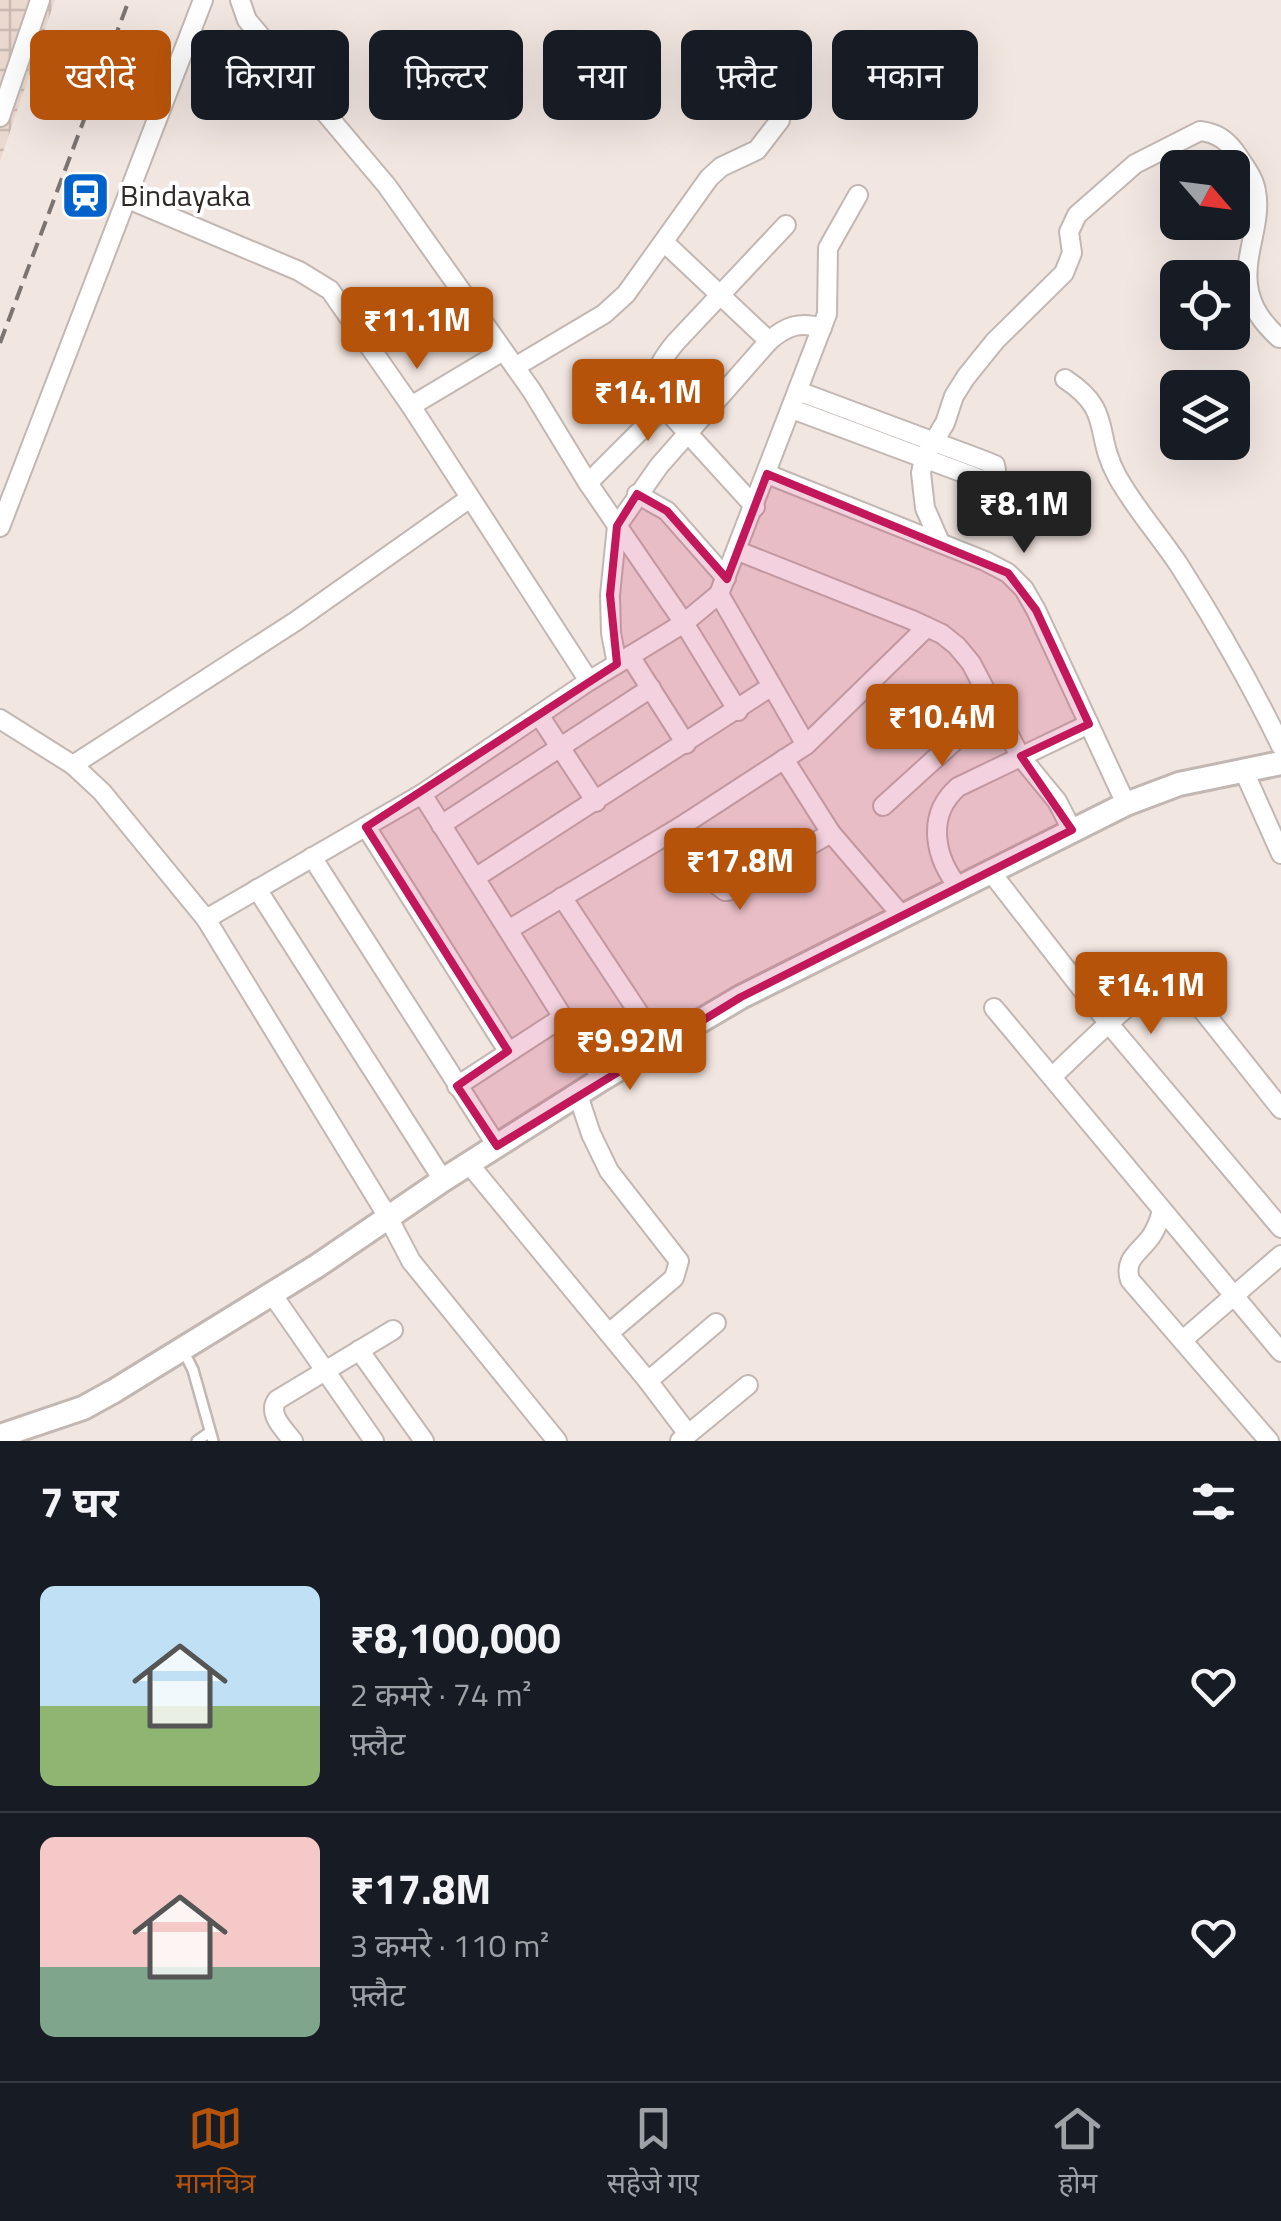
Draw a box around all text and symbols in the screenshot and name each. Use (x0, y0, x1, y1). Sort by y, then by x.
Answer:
chip: खरीदें (30, 30, 171, 120)
chip: किराया (191, 30, 349, 120)
chip: फ़िल्टर (369, 30, 523, 120)
chip: नया (543, 30, 661, 120)
chip: फ़्लैट (681, 30, 812, 120)
chip: मकान (832, 30, 978, 120)
north arrow (1160, 150, 1250, 240)
map controls (1160, 150, 1250, 460)
station icon: Bindayaka (59, 169, 111, 221)
place label: Bindayaka (120, 172, 250, 218)
button: locate (1160, 260, 1250, 350)
pin: ₹11.1M (336, 287, 498, 372)
text: ₹11.1M (363, 295, 471, 343)
pin: ₹14.1M (567, 359, 729, 444)
text: ₹14.1M (594, 367, 702, 415)
button: layers (1160, 370, 1250, 460)
pin: ₹8.1M (954, 471, 1094, 556)
text: ₹8.1M (979, 479, 1069, 527)
pin: ₹10.4M (861, 684, 1023, 769)
text: ₹10.4M (888, 692, 996, 740)
pin: ₹17.8M (659, 828, 821, 913)
text: ₹17.8M (686, 836, 794, 884)
pin: ₹14.1M (1070, 952, 1232, 1037)
text: ₹14.1M (1097, 960, 1205, 1008)
pin: ₹9.92M (549, 1008, 711, 1093)
text: ₹9.92M (576, 1016, 684, 1064)
text: 7 घर (40, 1469, 119, 1533)
icon: filters (1186, 1474, 1241, 1529)
text: ₹8,100,000 (350, 1605, 561, 1669)
icon: home (120, 1626, 240, 1746)
icon: heart (1186, 1659, 1241, 1714)
text: 2 कमरे · 74 m² (350, 1670, 531, 1718)
text: फ़्लैट (350, 1719, 405, 1767)
text: ₹17.8M (350, 1856, 491, 1920)
icon: home (120, 1877, 240, 1997)
icon: heart (1186, 1910, 1241, 1965)
text: 3 कमरे · 110 m² (350, 1921, 549, 1969)
text: फ़्लैट (350, 1970, 405, 2018)
tab: मानचित्र (176, 2101, 256, 2204)
tab: सहेजे गए (607, 2101, 699, 2204)
tab: होम (1050, 2101, 1105, 2204)

